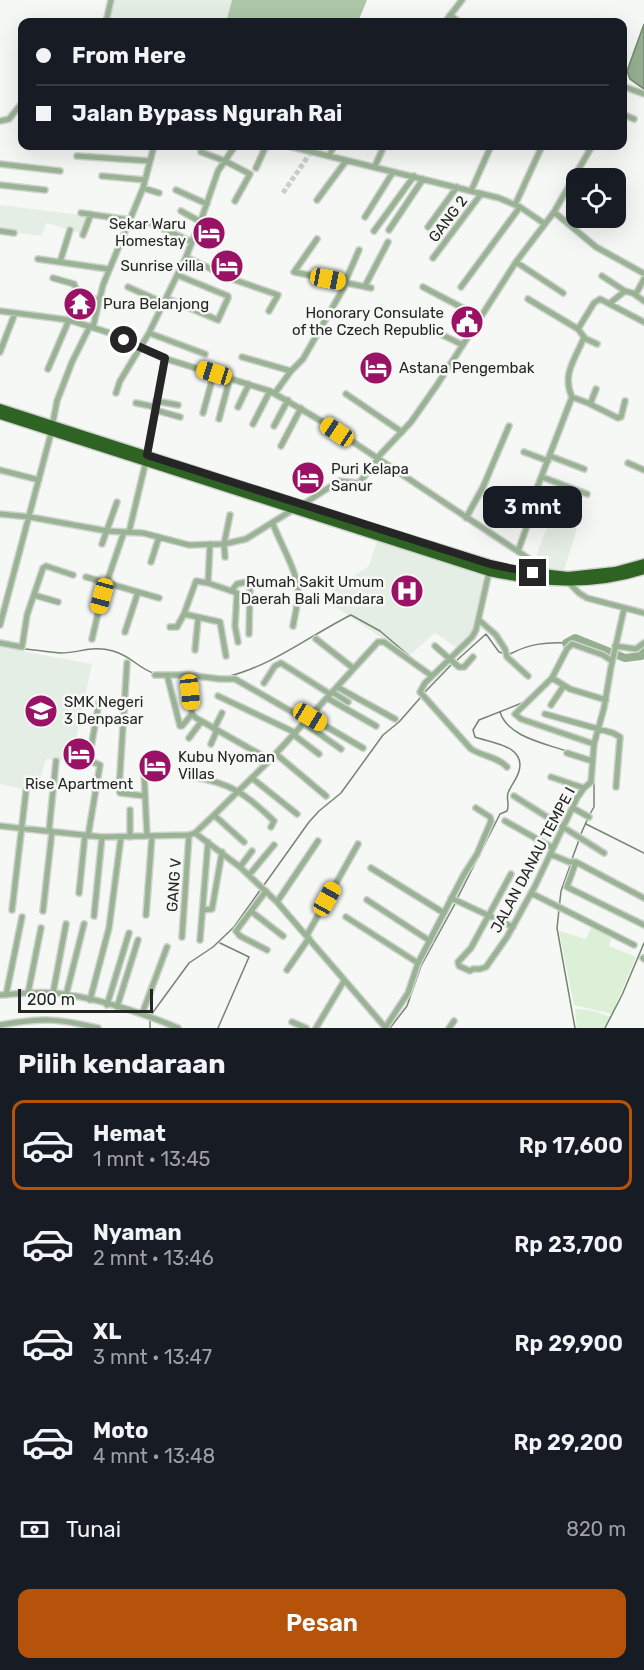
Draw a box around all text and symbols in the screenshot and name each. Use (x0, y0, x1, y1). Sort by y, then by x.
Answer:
text: From Here (72, 42, 186, 69)
text: Jalan Bypass Ngurah Rai (72, 100, 342, 127)
map controls (566, 168, 626, 228)
button: locate (566, 168, 626, 228)
street label: GANG 2 (425, 192, 471, 246)
place label: Sekar Waru Homestay (109, 215, 186, 250)
hotel icon: Sekar Waru Homestay (191, 215, 227, 251)
hotel icon: Sunrise villa (209, 248, 245, 284)
place label: Sunrise villa (120, 257, 204, 275)
car (309, 267, 347, 291)
temple icon: Pura Belanjong (62, 286, 98, 322)
place label: Pura Belanjong (103, 295, 209, 313)
place label: Honorary Consulate of the Czech Republic (292, 304, 444, 339)
public building icon: Honorary Consulate of the Czech Republic (449, 304, 485, 340)
route start (110, 326, 137, 353)
hotel icon: Astana Pengembak (358, 350, 394, 386)
car (194, 359, 234, 387)
place label: Astana Pengembak (399, 359, 535, 377)
car (317, 414, 357, 450)
hotel icon: Puri Kelapa Sanur (290, 460, 326, 496)
place label: Puri Kelapa Sanur (331, 460, 409, 495)
callout: 3 mnt (484, 486, 582, 528)
text: 3 mnt (504, 495, 561, 519)
route end (519, 559, 546, 586)
place label: Rumah Sakit Umum Daerah Bali Mandara (241, 573, 384, 608)
hospital icon: Rumah Sakit Umum Daerah Bali Mandara (389, 573, 425, 609)
car (89, 576, 115, 616)
car (179, 673, 201, 711)
school or university icon: SMK Negeri 3 Denpasar (23, 693, 59, 729)
place label: SMK Negeri 3 Denpasar (64, 693, 144, 728)
car (290, 700, 330, 734)
hotel icon: Rise Apartment (61, 736, 97, 772)
hotel icon: Kubu Nyoman Villas (137, 748, 173, 784)
place label: Kubu Nyoman Villas (178, 748, 275, 783)
place label: Rise Apartment (25, 775, 133, 793)
street label: JALAN DANAU TEMPE I (487, 784, 579, 936)
street label: GANG V (163, 857, 185, 912)
car (310, 879, 344, 919)
scale bar (18, 986, 153, 1013)
text: 200 m (27, 990, 75, 1009)
text: Pilih kendaraan (18, 1048, 226, 1080)
icon: car (21, 1118, 75, 1172)
text: Hemat (93, 1120, 166, 1147)
text: Rp 17,600 (519, 1132, 623, 1159)
text: 1 mnt · 13:45 (93, 1147, 210, 1171)
icon: car (21, 1217, 75, 1271)
text: Nyaman (93, 1219, 182, 1246)
text: Rp 23,700 (514, 1231, 623, 1258)
text: 2 mnt · 13:46 (93, 1246, 214, 1270)
icon: car (21, 1316, 75, 1370)
text: XL (93, 1318, 121, 1345)
text: Rp 29,900 (515, 1330, 623, 1357)
text: 3 mnt · 13:47 (93, 1345, 212, 1369)
icon: car (21, 1415, 75, 1469)
text: Moto (93, 1417, 148, 1444)
text: Rp 29,200 (514, 1429, 623, 1456)
text: 4 mnt · 13:48 (93, 1444, 215, 1468)
icon: cash (18, 1513, 51, 1546)
text: Tunai (66, 1516, 121, 1543)
text: 820 m (566, 1517, 626, 1541)
button: Pesan (18, 1589, 626, 1658)

